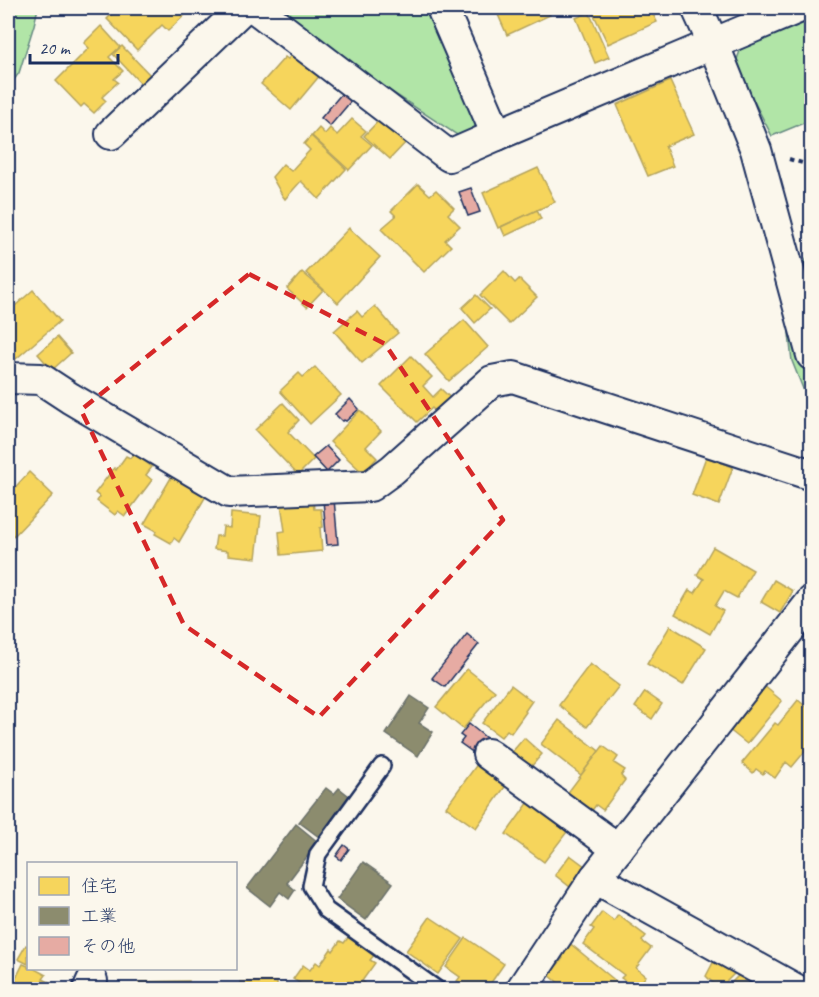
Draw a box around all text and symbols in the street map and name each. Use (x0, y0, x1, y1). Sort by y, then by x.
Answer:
scale bar (30, 27, 118, 65)
text: 20 m (39, 37, 72, 59)
legend (27, 862, 237, 970)
text: 住宅 (81, 875, 117, 897)
text: 工業 (81, 905, 117, 927)
text: その他 (81, 935, 135, 957)

